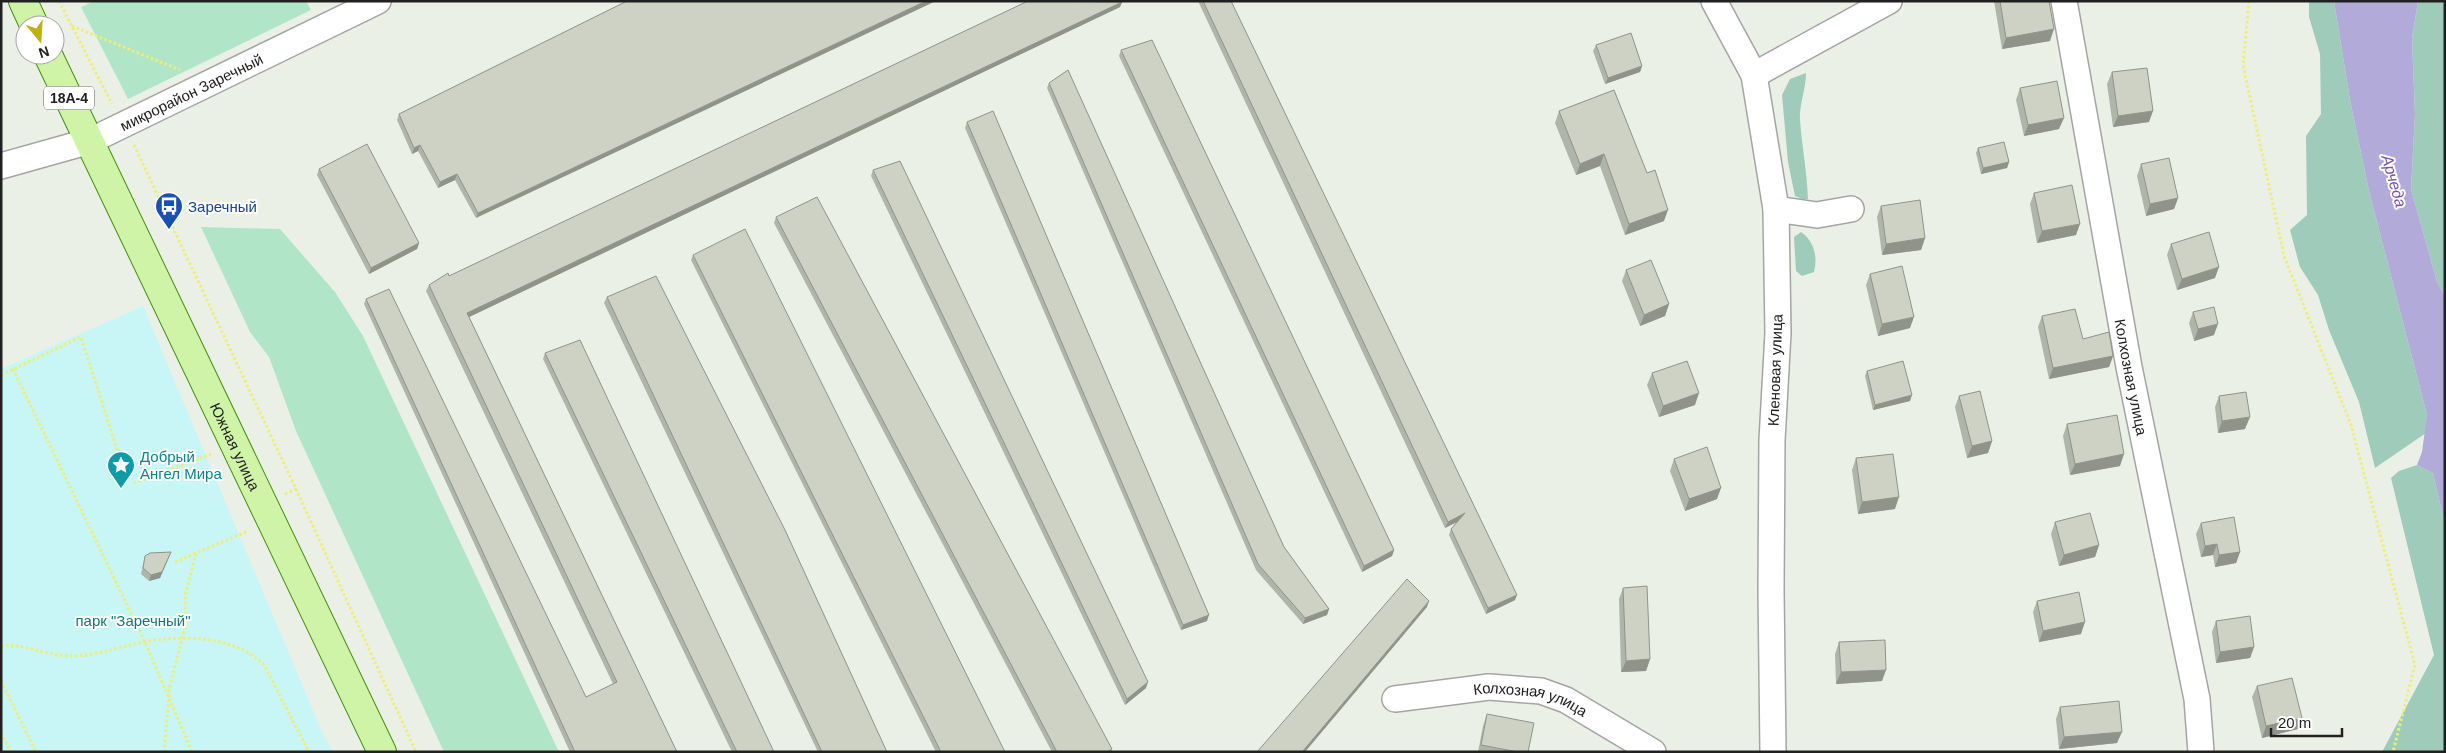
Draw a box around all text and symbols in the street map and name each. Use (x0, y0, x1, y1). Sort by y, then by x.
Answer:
north arrow (15, 15, 65, 65)
text: N (37, 43, 51, 62)
street label: микрорайон Заречный (117, 50, 265, 134)
road number: 18А-4 (44, 86, 94, 110)
water label: Арчеда (2378, 152, 2410, 209)
bus stop icon: Заречный (154, 191, 184, 230)
place label: Заречный (188, 198, 257, 215)
street label: Кленовая улица (1765, 313, 1785, 426)
street label: Колхозная улица (2112, 317, 2151, 437)
street label: Южная улица (207, 400, 264, 494)
place label: Добрый Ангел Мира (140, 448, 222, 482)
place icon: Добрый Ангел Мира (106, 450, 136, 489)
park label: парк "Заречный" (75, 612, 191, 629)
street label: Колхозная улица (1472, 678, 1591, 720)
scale bar (2271, 706, 2342, 738)
text: 20 m (2278, 714, 2311, 731)

